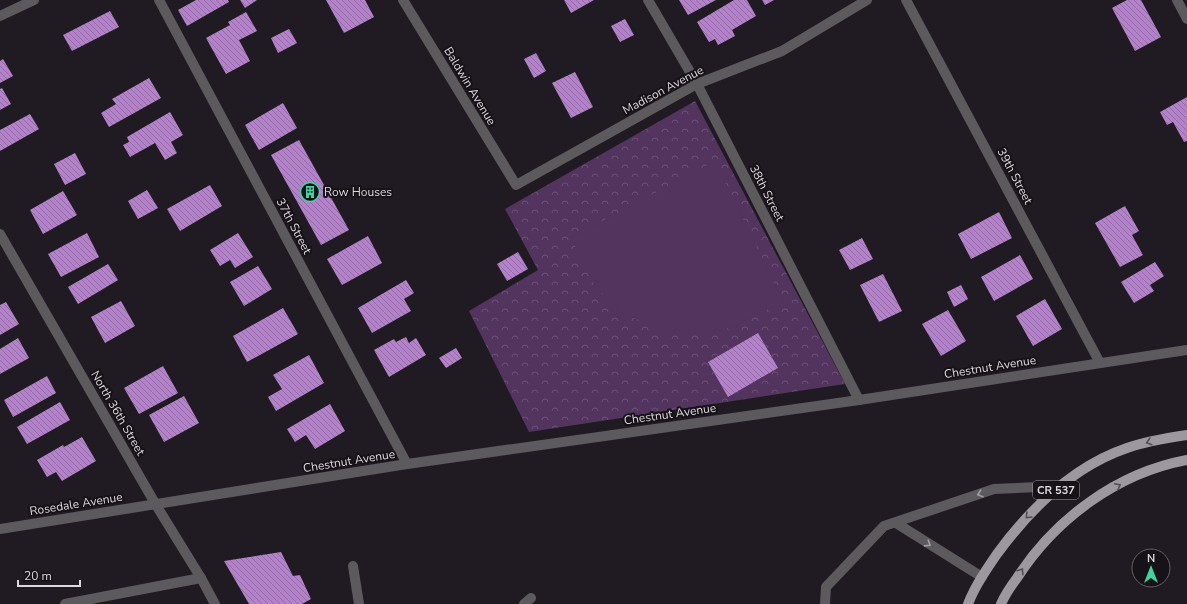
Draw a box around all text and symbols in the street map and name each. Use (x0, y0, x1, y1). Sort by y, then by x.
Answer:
street label: Baldwin Avenue (440, 44, 500, 128)
street label: Madison Avenue (620, 62, 706, 118)
street label: 39th Street (994, 145, 1037, 207)
street label: 38th Street (746, 162, 788, 225)
building icon: Row Houses (299, 181, 321, 203)
place label: Row Houses (324, 184, 392, 200)
street label: 37th Street (273, 195, 316, 257)
street label: Chestnut Avenue (943, 352, 1037, 382)
street label: North 36th Street (87, 368, 149, 459)
street label: Chestnut Avenue (623, 400, 717, 428)
one-way arrow (1145, 437, 1152, 445)
street label: Chestnut Avenue (302, 446, 396, 476)
road number: CR 537 (1033, 481, 1079, 499)
one-way arrow (1113, 483, 1121, 490)
street label: Rosedale Avenue (28, 489, 124, 519)
one-way arrow (977, 489, 984, 498)
one-way arrow (1025, 511, 1033, 519)
one-way arrow (924, 539, 931, 546)
north arrow (1131, 548, 1171, 588)
text: N (1147, 551, 1155, 566)
scale bar (18, 562, 80, 588)
text: 20 m (24, 568, 52, 584)
one-way arrow (1017, 568, 1024, 575)

